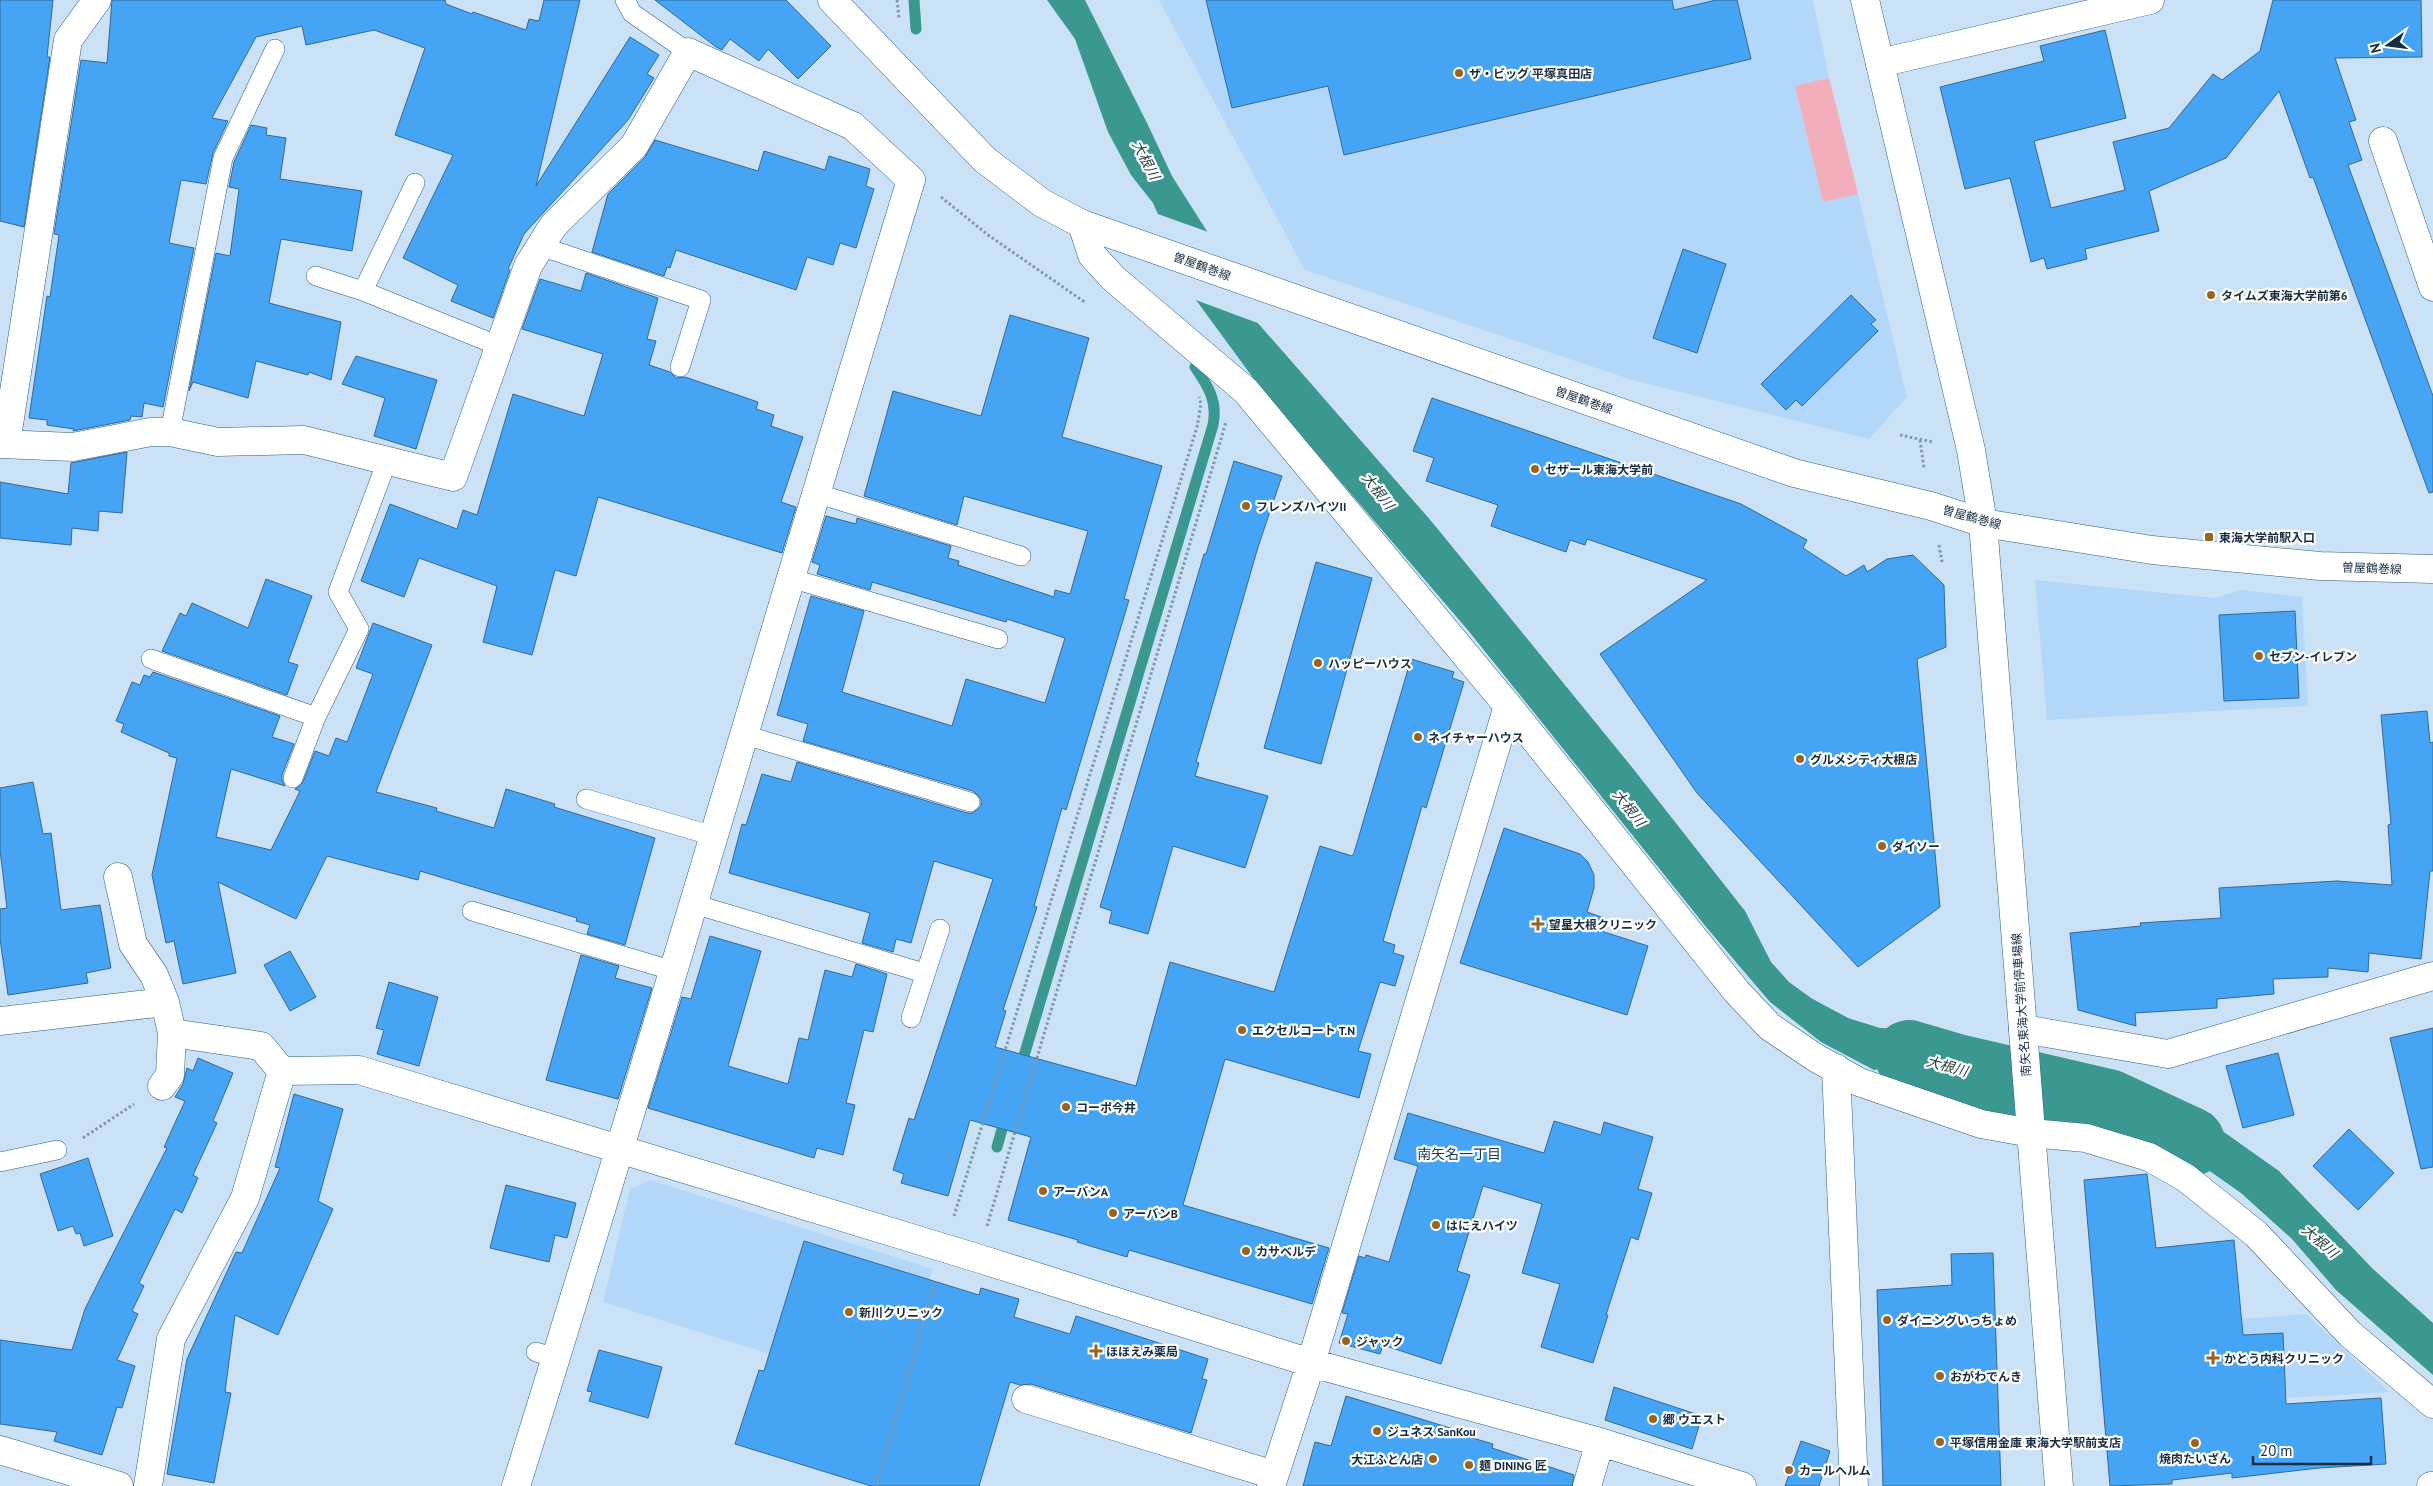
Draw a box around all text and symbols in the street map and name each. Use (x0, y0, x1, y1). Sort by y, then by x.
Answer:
north arrow (2363, 20, 2413, 70)
text: N (2366, 42, 2385, 55)
place label: ザ・ビッグ 平塚真田店 (1469, 66, 1592, 81)
marker: ザ・ビッグ 平塚真田店 (1453, 67, 1465, 79)
water label: 大根川 (1128, 137, 1165, 185)
street label: 曽屋鶴巻線 (1171, 249, 1233, 283)
place label: タイムズ東海大学前第6 (2221, 288, 2348, 303)
marker: タイムズ東海大学前第6 (2205, 289, 2217, 301)
street label: 曽屋鶴巻線 (1553, 383, 1615, 417)
place label: セザール東海大学前 (1545, 462, 1653, 477)
marker: セザール東海大学前 (1529, 463, 1541, 475)
water label: 大根川 (1358, 469, 1399, 515)
place label: フレンズハイツII (1256, 499, 1346, 514)
marker: フレンズハイツII (1240, 500, 1252, 512)
street label: 曽屋鶴巻線 (1941, 502, 2003, 532)
place label: 東海大学前駅入口 (2219, 530, 2315, 545)
marker: 東海大学前駅入口 (2203, 531, 2215, 543)
street label: 曽屋鶴巻線 (2342, 559, 2402, 577)
place label: セブン-イレブン (2269, 649, 2357, 664)
marker: セブン-イレブン (2253, 650, 2265, 662)
place label: ハッピーハウス (1328, 656, 1412, 671)
marker: ハッピーハウス (1312, 657, 1324, 669)
place label: ネイチャーハウス (1428, 730, 1524, 745)
marker: ネイチャーハウス (1412, 731, 1424, 743)
place label: グルメシティ大根店 (1810, 752, 1917, 767)
marker: グルメシティ大根店 (1794, 753, 1806, 765)
water label: 大根川 (1609, 786, 1650, 832)
place label: ダイソー (1892, 839, 1940, 854)
marker: ダイソー (1876, 840, 1888, 852)
marker: 望星大根クリニック (1531, 917, 1545, 931)
place label: 望星大根クリニック (1549, 917, 1657, 932)
street label: 南矢名東海大学前停車場線 (2008, 933, 2034, 1077)
place label: エクセルコート T.N (1252, 1023, 1355, 1038)
marker: エクセルコート T.N (1236, 1024, 1248, 1036)
water label: 大根川 (1924, 1052, 1972, 1081)
place label: コーポ今井 (1076, 1100, 1136, 1115)
marker: コーポ今井 (1060, 1101, 1072, 1113)
district label: 南矢名一丁目 (1417, 1145, 1501, 1163)
place label: アーバンA (1053, 1184, 1109, 1199)
marker: アーバンA (1037, 1185, 1049, 1197)
place label: アーバンB (1123, 1206, 1178, 1221)
marker: アーバンB (1107, 1207, 1119, 1219)
place label: はにえハイツ (1446, 1218, 1518, 1233)
marker: はにえハイツ (1430, 1219, 1442, 1231)
water label: 大根川 (2298, 1220, 2343, 1263)
place label: カサベルデ (1256, 1244, 1317, 1259)
marker: カサベルデ (1240, 1245, 1252, 1257)
place label: 新川クリニック (859, 1305, 943, 1320)
marker: 新川クリニック (843, 1306, 855, 1318)
place label: ダイニングいっちょめ (1897, 1313, 2017, 1328)
marker: ダイニングいっちょめ (1881, 1314, 1893, 1326)
place label: ジャック (1356, 1334, 1403, 1349)
marker: ジャック (1340, 1335, 1352, 1347)
place label: ほほえみ薬局 (1106, 1344, 1178, 1359)
marker: ほほえみ薬局 (1090, 1345, 1102, 1357)
marker: かとう内科クリニック (2206, 1351, 2220, 1365)
place label: かとう内科クリニック (2224, 1351, 2344, 1366)
place label: おがわでんき (1950, 1369, 2022, 1384)
marker: おがわでんき (1934, 1370, 1946, 1382)
place label: 郷 ウエスト (1663, 1412, 1726, 1427)
marker: 郷 ウエスト (1647, 1413, 1659, 1425)
place label: ジュネス SanKou (1387, 1424, 1476, 1439)
marker: ジュネス SanKou (1371, 1425, 1383, 1437)
scale bar (2253, 1434, 2370, 1466)
place label: 平塚信用金庫 東海大学駅前支店 (1950, 1435, 2121, 1450)
marker: 平塚信用金庫 東海大学駅前支店 (1934, 1436, 1946, 1448)
marker: 焼肉たいざん (2189, 1437, 2201, 1449)
text: 20 m (2260, 1441, 2293, 1460)
place label: 焼肉たいざん (2159, 1451, 2231, 1466)
place label: 大江ふとん店 (1351, 1452, 1423, 1467)
marker: 大江ふとん店 (1427, 1453, 1439, 1465)
place label: 麺 DINING 匠 (1479, 1458, 1547, 1473)
marker: 麺 DINING 匠 (1463, 1459, 1475, 1471)
place label: カールヘルム (1799, 1463, 1871, 1478)
marker: カールヘルム (1783, 1464, 1795, 1476)

